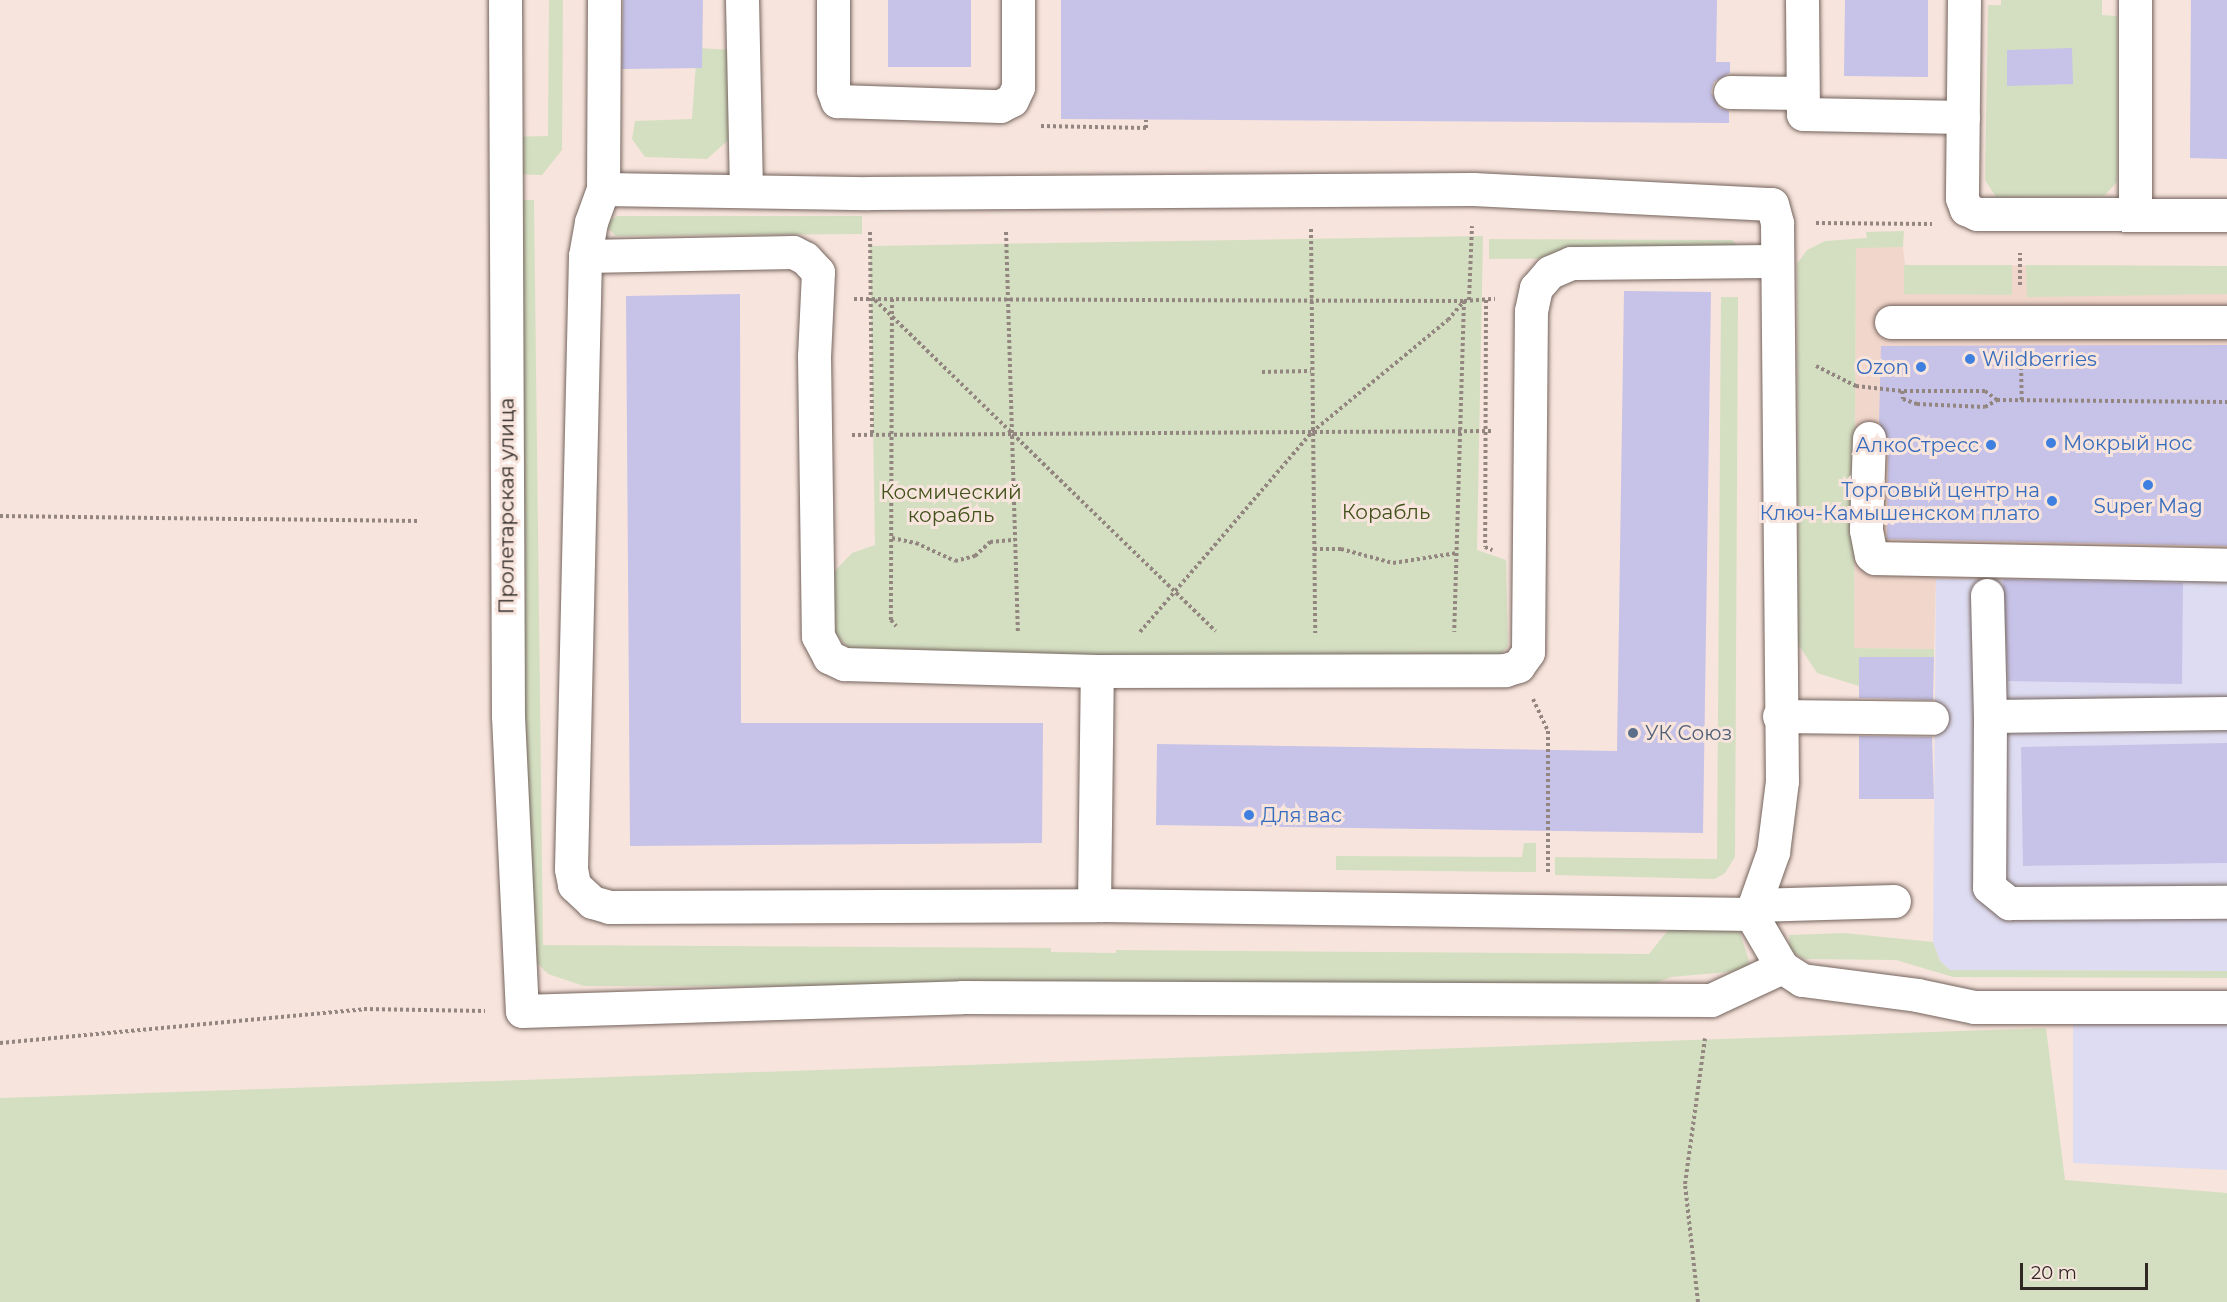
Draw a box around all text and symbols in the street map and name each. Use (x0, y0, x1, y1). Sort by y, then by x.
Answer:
place label: Wildberries (1982, 347, 2097, 371)
marker: Wildberries (1963, 352, 1977, 366)
place label: Ozon (1856, 355, 1909, 379)
marker: Ozon (1914, 360, 1928, 374)
street label: Пролетарская улица (495, 398, 519, 614)
place label: Мокрый нос (2063, 431, 2192, 455)
place label: АлкоСтресс (1856, 433, 1979, 457)
marker: Мокрый нос (2044, 436, 2058, 450)
marker: АлкоСтресс (1984, 438, 1998, 452)
place label: Торговый центр на Ключ-Камышенском плато (1760, 478, 2040, 525)
marker: Super Mag (2141, 478, 2155, 492)
park label: Космический корабль (880, 480, 1022, 527)
marker: Торговый центр на Ключ-Камышенском плато (2045, 494, 2059, 508)
place label: Super Mag (2093, 494, 2203, 518)
park label: Корабль (1342, 500, 1430, 524)
place label: УК Союз (1645, 721, 1732, 745)
marker: УК Союз (1626, 726, 1640, 740)
place label: Для вас (1261, 803, 1342, 827)
marker: Для вас (1242, 808, 1256, 822)
scale bar (2023, 1251, 2150, 1289)
text: 20 m (2031, 1262, 2077, 1284)

